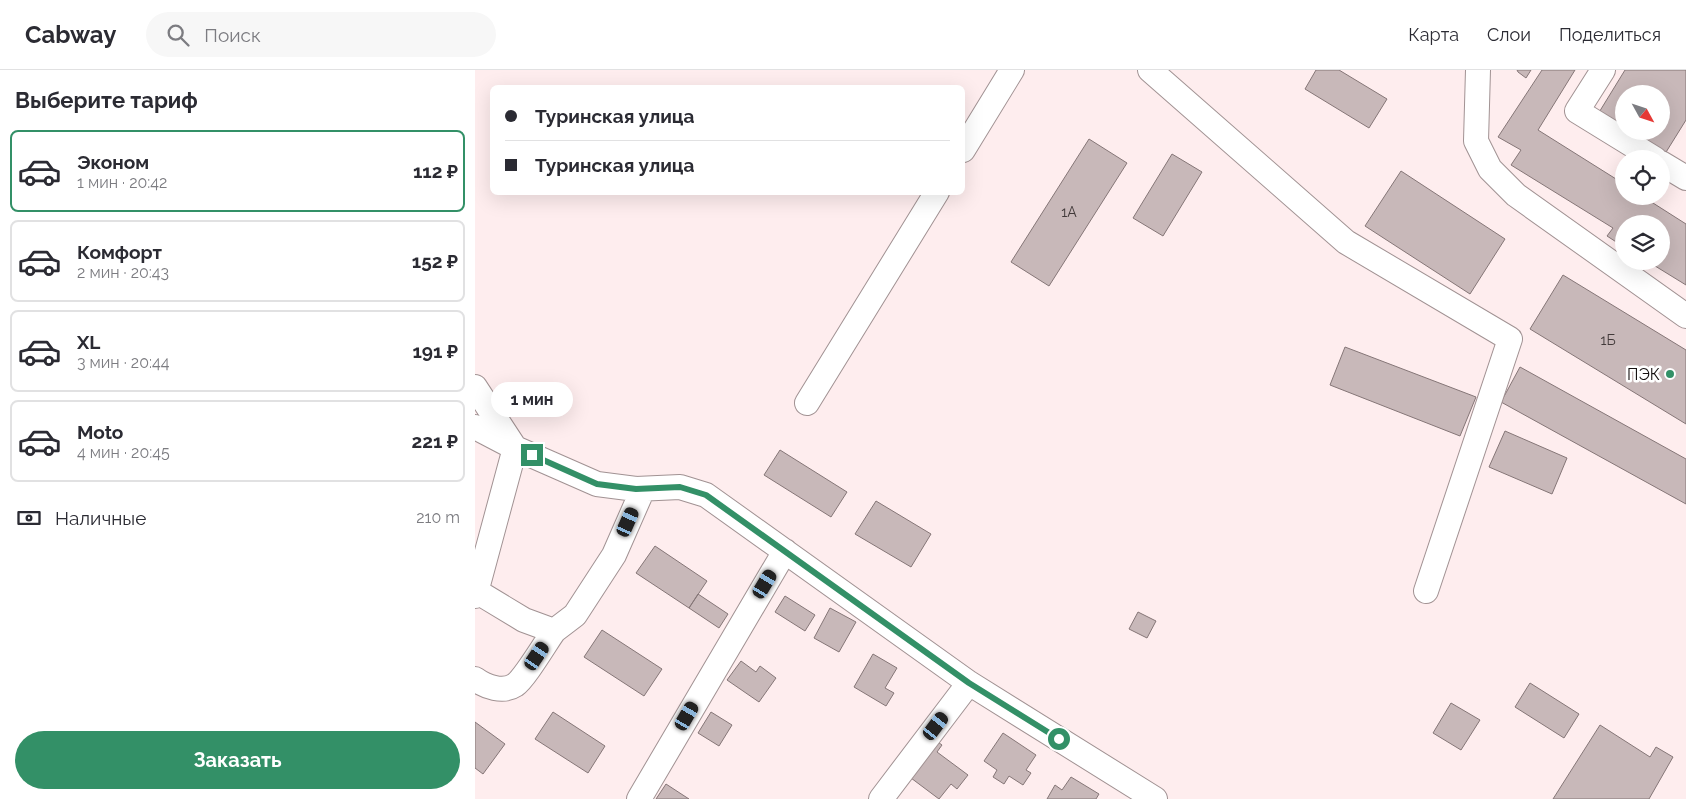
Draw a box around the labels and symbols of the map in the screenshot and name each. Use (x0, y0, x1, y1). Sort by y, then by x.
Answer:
north arrow (1615, 85, 1670, 140)
house number: 1А (1061, 204, 1077, 220)
house number: 1Б (1600, 332, 1616, 348)
place label: ПЭК (1627, 365, 1660, 384)
marker: ПЭК (1664, 368, 1676, 380)
callout: 1 мин (491, 382, 573, 418)
route end (521, 444, 543, 466)
car (615, 505, 640, 539)
car (750, 567, 779, 601)
car (522, 639, 551, 673)
car (673, 699, 700, 733)
car (920, 710, 951, 742)
route start (1048, 728, 1070, 750)

